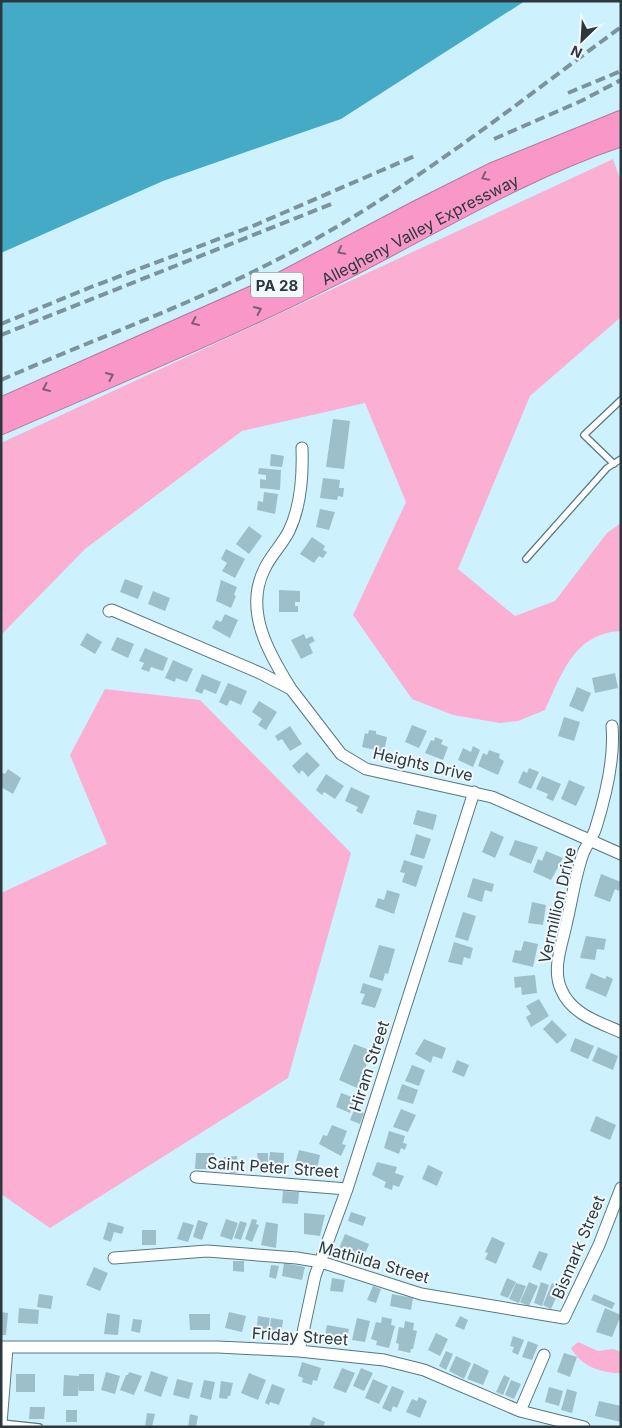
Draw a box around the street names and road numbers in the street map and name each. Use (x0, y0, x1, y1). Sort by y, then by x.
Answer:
street label: Allegheny Valley Expressway (318, 170, 522, 289)
road number: PA 28 (251, 272, 303, 298)
street label: Heights Drive (371, 743, 475, 785)
street label: Vermillion Drive (534, 845, 580, 965)
street label: Hiram Street (345, 1018, 393, 1114)
street label: Saint Peter Street (207, 1152, 339, 1182)
street label: Bismark Street (547, 1192, 609, 1302)
street label: Mathilda Street (316, 1237, 432, 1287)
street label: Friday Street (251, 1323, 349, 1349)

